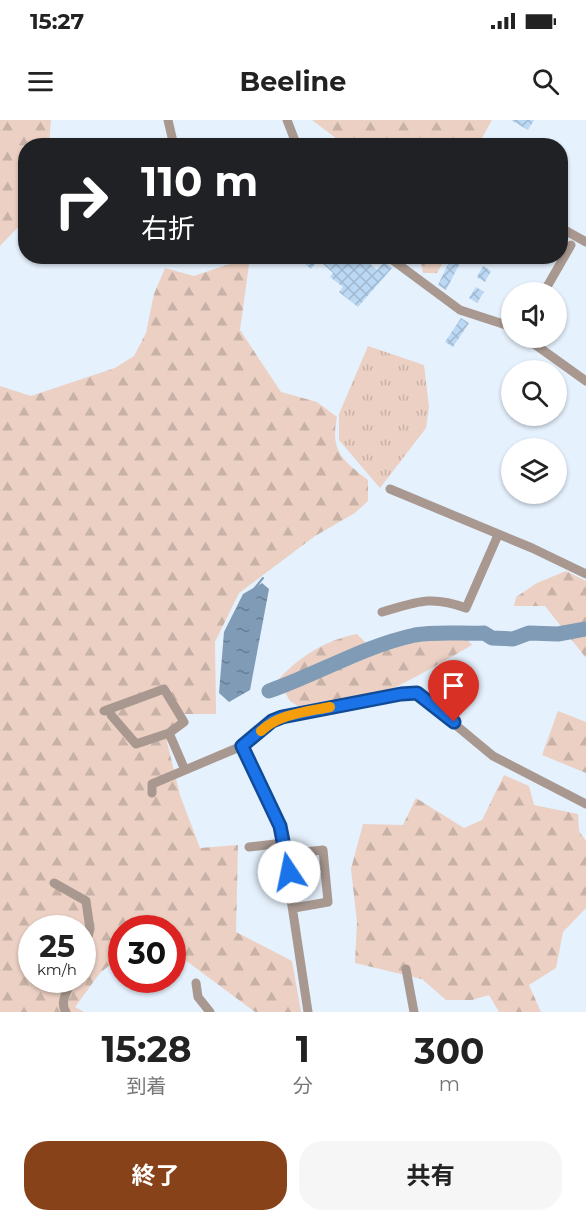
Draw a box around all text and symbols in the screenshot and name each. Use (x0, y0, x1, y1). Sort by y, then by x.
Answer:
text: 15:27 (30, 8, 84, 35)
icon: menu (24, 65, 57, 98)
text: Beeline (240, 65, 346, 98)
icon: search (529, 65, 562, 98)
text: 110 m (141, 155, 258, 207)
icon: right (42, 162, 120, 240)
text: 右折 (141, 212, 195, 245)
map controls (501, 282, 567, 504)
button: sound (501, 282, 567, 348)
button: search (501, 360, 567, 426)
button: layers (501, 438, 567, 504)
pin (428, 660, 479, 722)
icon: arrive (437, 669, 470, 702)
position arrow (257, 840, 321, 904)
speed limit sign: 30 (108, 915, 186, 993)
text: 25 (39, 928, 75, 965)
text: km/h (37, 960, 77, 979)
text: 15:28 (101, 1027, 191, 1071)
text: 1 (296, 1027, 310, 1071)
text: 300 (414, 1029, 485, 1073)
text: m (439, 1072, 460, 1096)
text: 到着 (126, 1074, 166, 1098)
text: 分 (293, 1074, 313, 1098)
button: 終了 (24, 1141, 287, 1210)
button: 共有 (299, 1141, 562, 1210)

